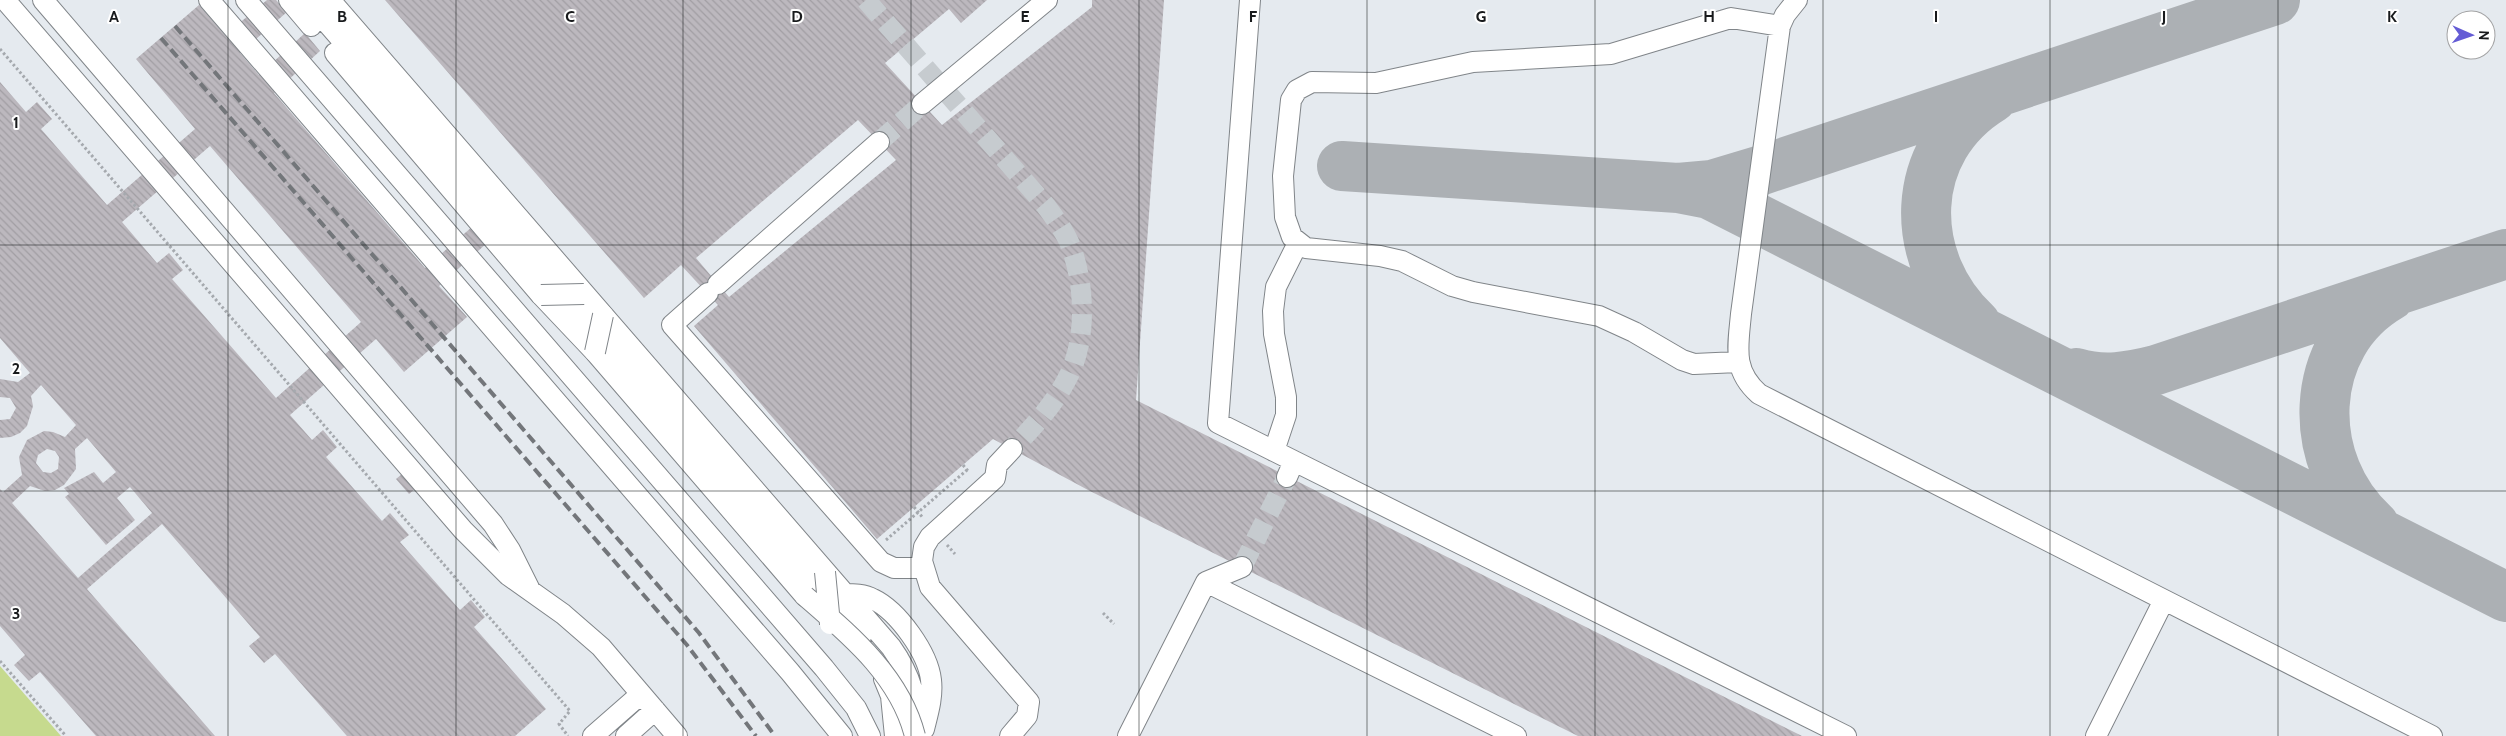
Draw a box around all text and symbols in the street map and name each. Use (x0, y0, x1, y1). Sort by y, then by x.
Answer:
text: A (109, 7, 119, 26)
text: B (337, 7, 347, 26)
text: C (565, 7, 575, 26)
text: D (791, 7, 803, 26)
text: E (1020, 7, 1030, 26)
text: F (1249, 7, 1258, 26)
text: G (1476, 7, 1486, 26)
text: H (1703, 7, 1715, 26)
text: I (1934, 7, 1938, 26)
text: J (2161, 7, 2166, 26)
text: K (2387, 7, 2397, 26)
north arrow (2446, 10, 2496, 60)
text: N (2475, 30, 2493, 41)
text: 1 (13, 113, 19, 132)
text: 2 (12, 359, 20, 378)
text: 3 (12, 604, 20, 623)

